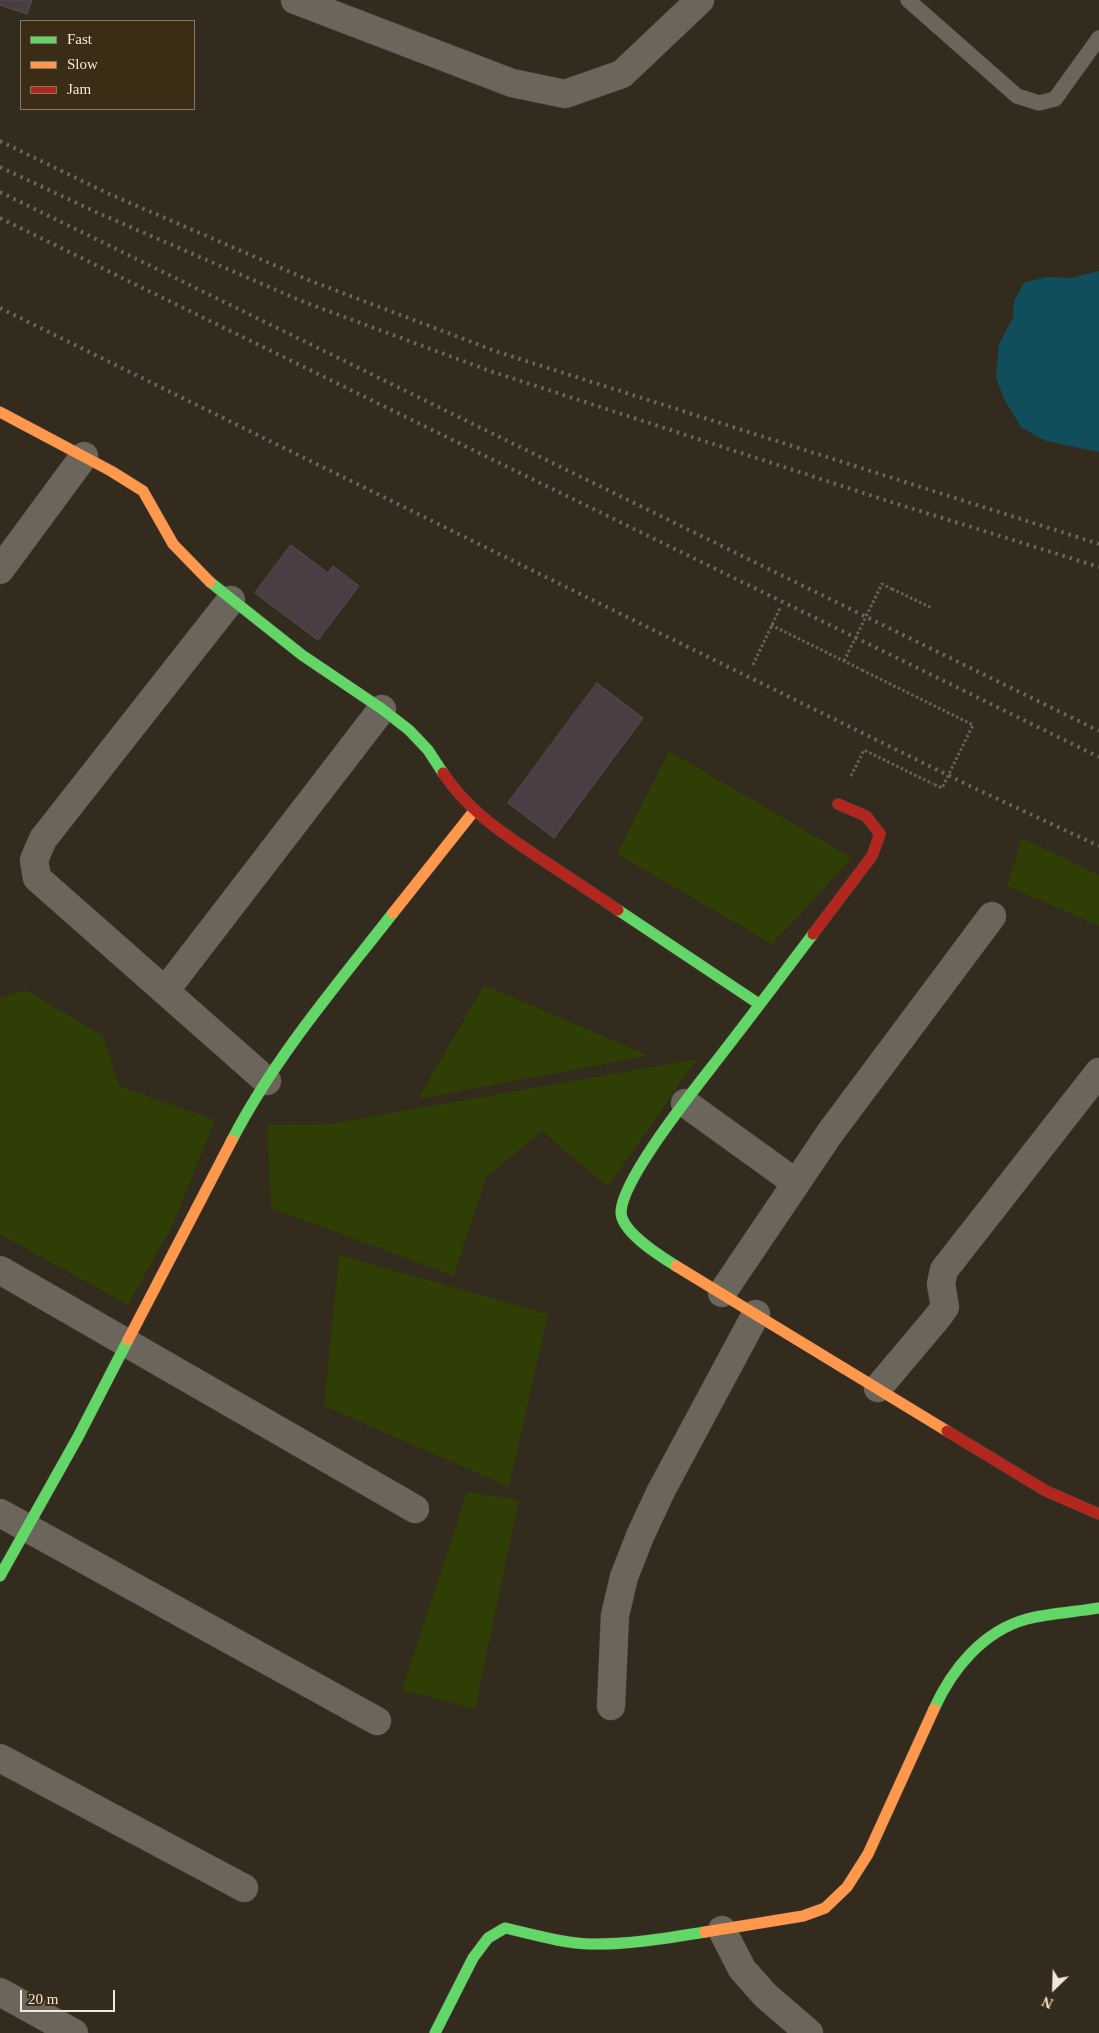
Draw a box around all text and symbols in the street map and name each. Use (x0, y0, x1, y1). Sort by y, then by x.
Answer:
legend (20, 20, 195, 110)
text: Fast (67, 31, 92, 47)
text: Slow (67, 56, 98, 72)
text: Jam (67, 81, 91, 97)
north arrow (1029, 1963, 1079, 2013)
scale bar (22, 1980, 118, 2012)
text: 20 m (28, 1991, 58, 2007)
text: N (1040, 1993, 1055, 2011)

